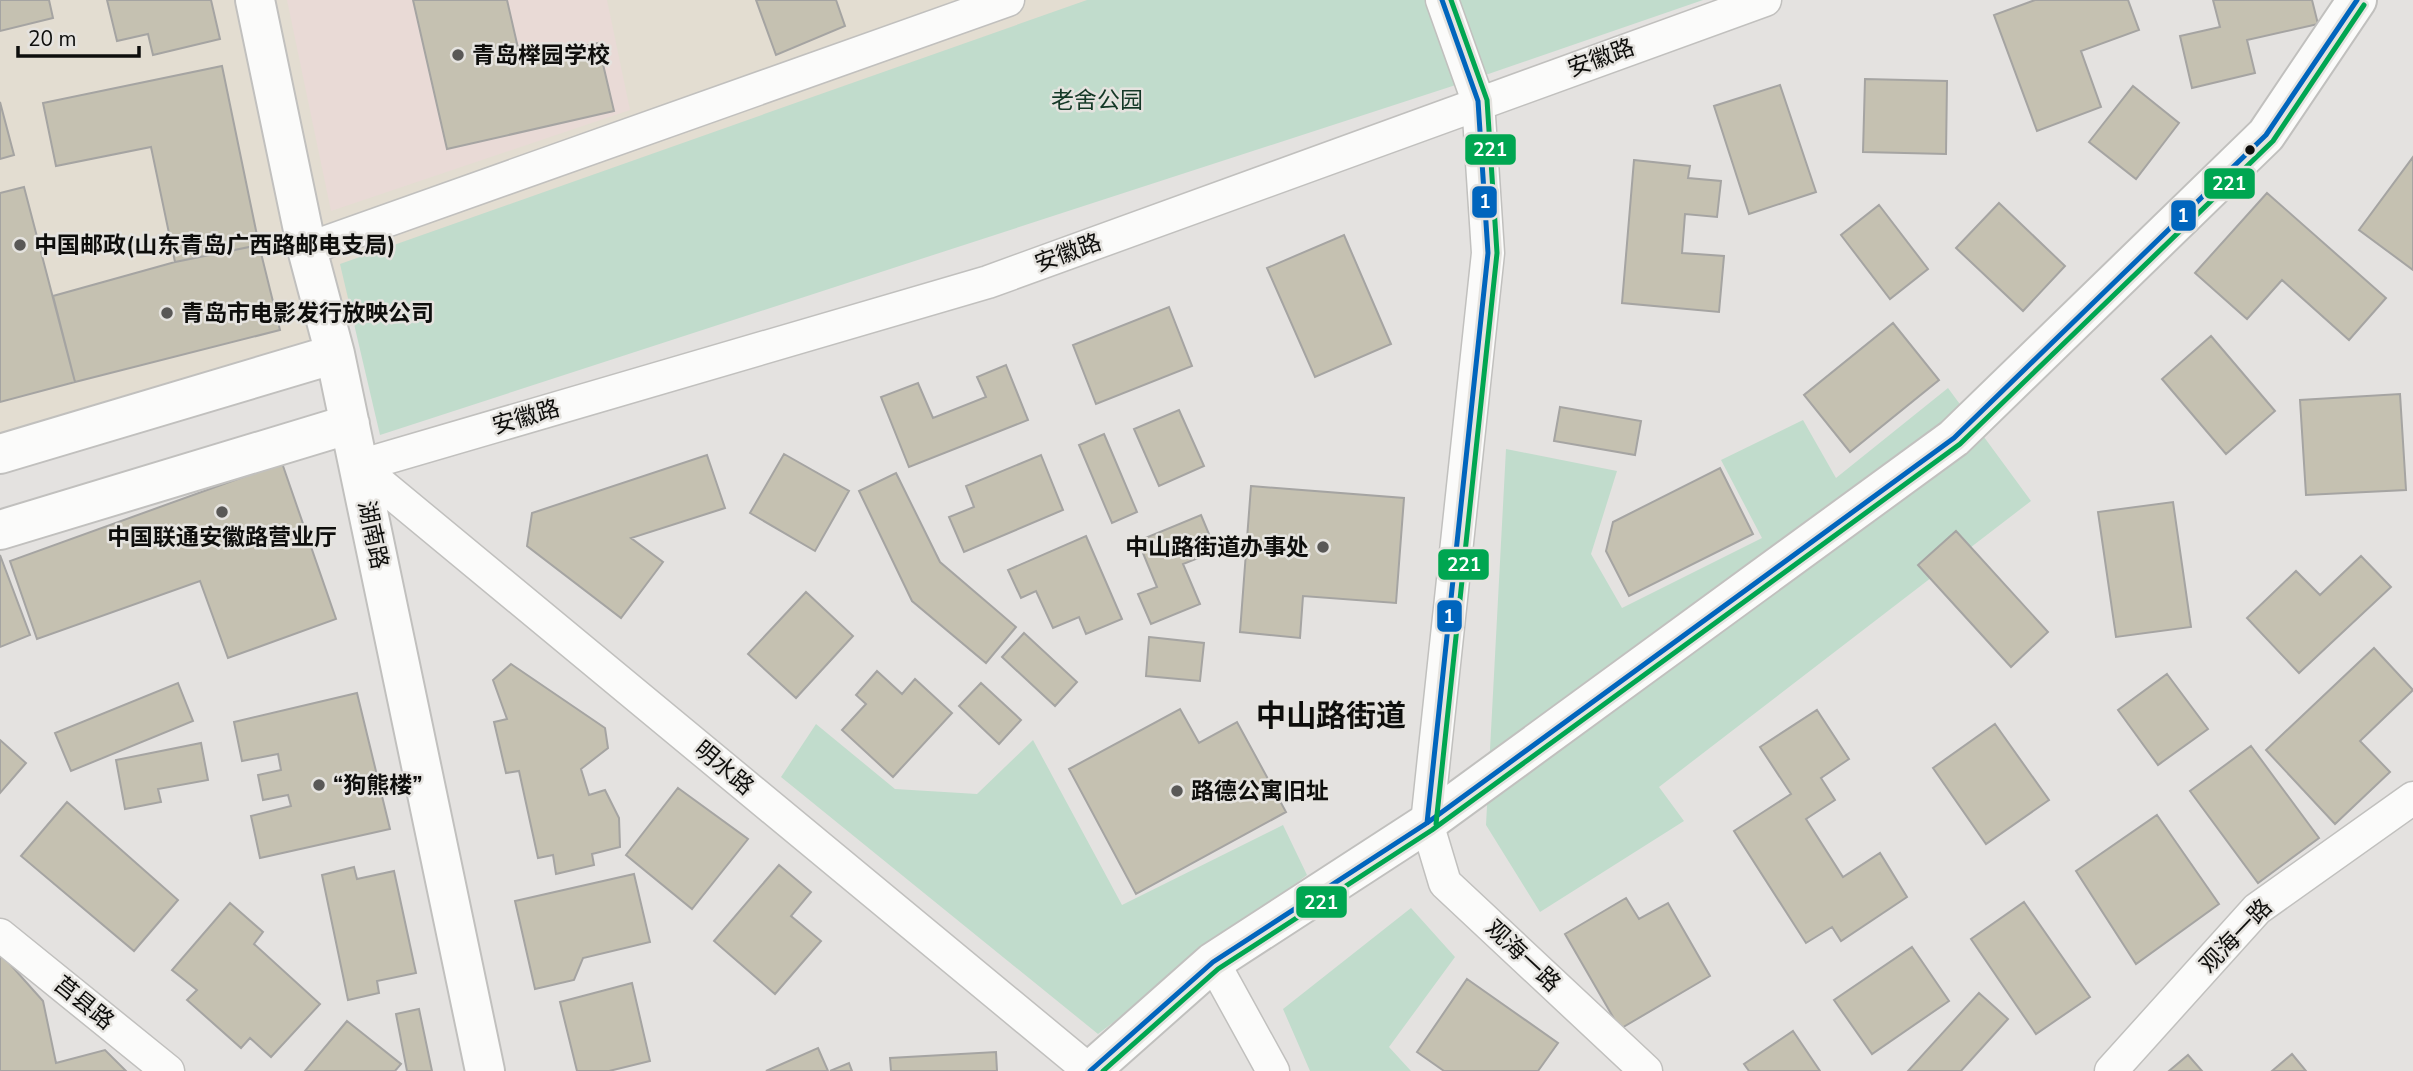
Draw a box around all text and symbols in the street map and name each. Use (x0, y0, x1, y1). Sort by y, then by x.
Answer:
scale bar (18, 14, 138, 58)
text: 20 m (28, 25, 77, 53)
street label: 安徽路 (1563, 32, 1639, 84)
place label: 青岛榉园学校 (472, 40, 610, 71)
marker: 青岛榉园学校 (450, 47, 466, 63)
park label: 老舍公园 (1051, 85, 1143, 116)
line badge: 221 (1464, 133, 1517, 166)
text: 221 (1473, 137, 1507, 163)
unlabelled marker (2243, 143, 2257, 157)
line badge: 221 (2203, 167, 2256, 200)
text: 221 (2212, 171, 2246, 197)
line badge: 1 (1471, 185, 1498, 219)
text: 1 (1479, 189, 1491, 215)
line badge: 1 (2170, 199, 2197, 232)
text: 1 (2177, 203, 2189, 229)
street label: 安徽路 (1030, 227, 1106, 279)
place label: 中国邮政(山东青岛广西路邮电支局) (34, 230, 395, 261)
marker: 中国邮政(山东青岛广西路邮电支局) (12, 237, 28, 253)
place label: 青岛市电影发行放映公司 (181, 298, 434, 329)
marker: 青岛市电影发行放映公司 (159, 305, 175, 321)
street label: 安徽路 (489, 393, 563, 441)
street label: 湖南路 (351, 498, 395, 572)
marker: 中国联通安徽路营业厅 (214, 504, 230, 520)
place label: 中国联通安徽路营业厅 (107, 522, 337, 553)
place label: 中山路街道办事处 (1125, 532, 1309, 563)
marker: 中山路街道办事处 (1315, 539, 1331, 555)
line badge: 221 (1437, 548, 1490, 581)
text: 221 (1447, 552, 1481, 578)
line badge: 1 (1436, 599, 1463, 633)
text: 1 (1443, 604, 1455, 630)
district label: 中山路街道 (1256, 696, 1406, 737)
street label: 明水路 (688, 734, 760, 802)
place label: “狗熊楼” (333, 770, 422, 801)
place label: 路德公寓旧址 (1191, 776, 1329, 807)
marker: “狗熊楼” (311, 777, 327, 793)
marker: 路德公寓旧址 (1169, 783, 1185, 799)
line badge: 221 (1295, 885, 1348, 919)
text: 221 (1304, 890, 1338, 916)
street label: 观海一路 (2193, 892, 2279, 980)
street label: 观海一路 (1479, 913, 1567, 999)
street label: 莒县路 (47, 969, 121, 1037)

